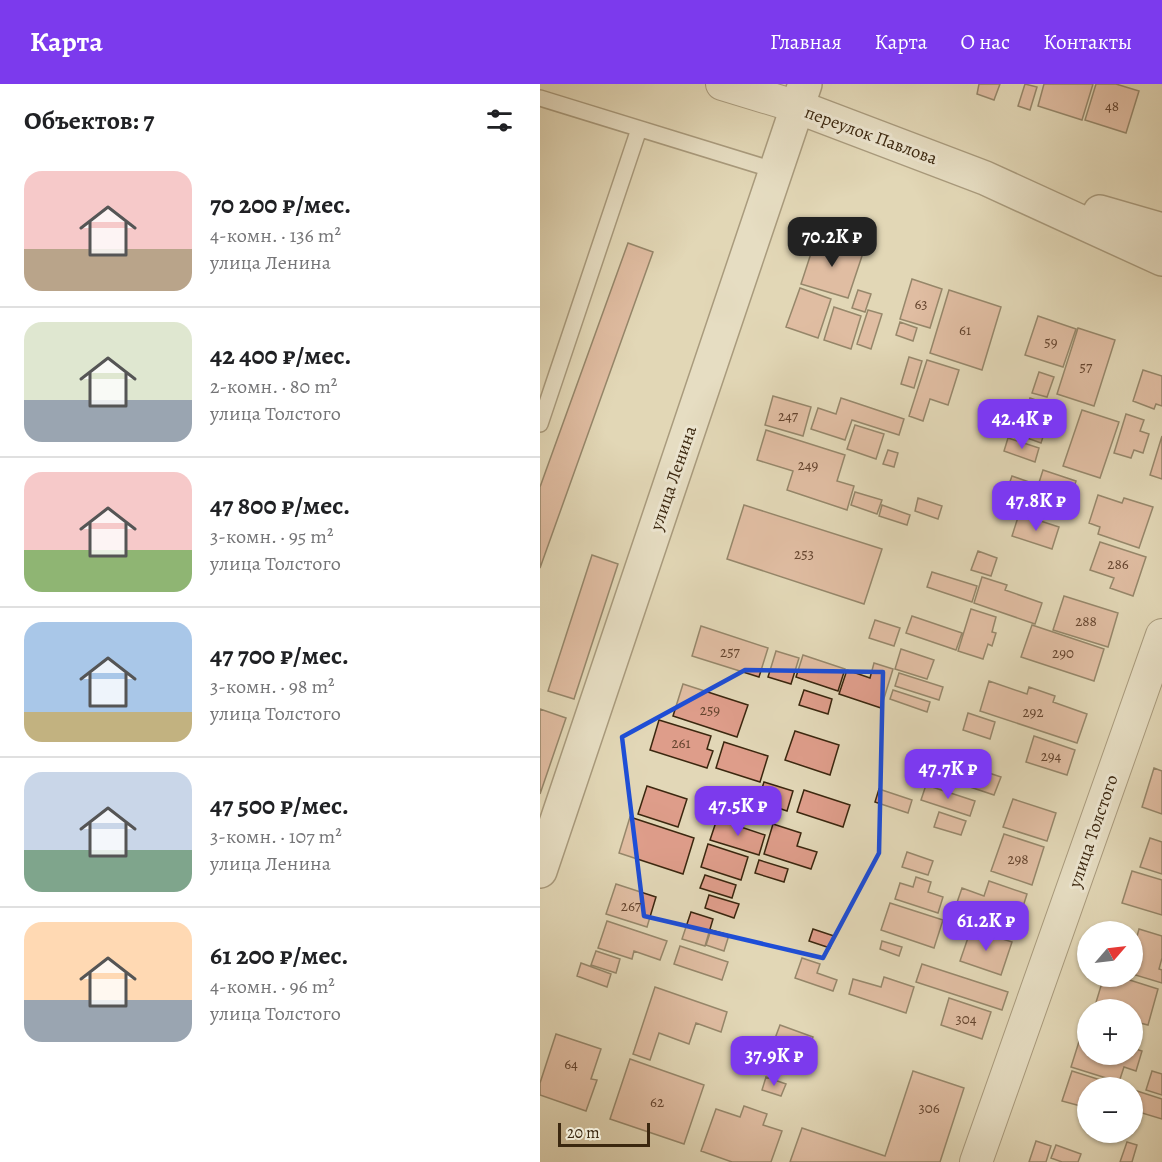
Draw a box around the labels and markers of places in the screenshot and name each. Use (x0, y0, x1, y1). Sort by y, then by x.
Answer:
pin: 70.2K ₽ (777, 217, 887, 268)
pin: 42.4K ₽ (967, 399, 1077, 450)
pin: 47.8K ₽ (981, 481, 1091, 532)
pin: 47.7K ₽ (893, 749, 1003, 800)
pin: 47.5K ₽ (683, 786, 793, 837)
pin: 61.2K ₽ (931, 901, 1041, 952)
pin: 37.9K ₽ (719, 1036, 829, 1087)

